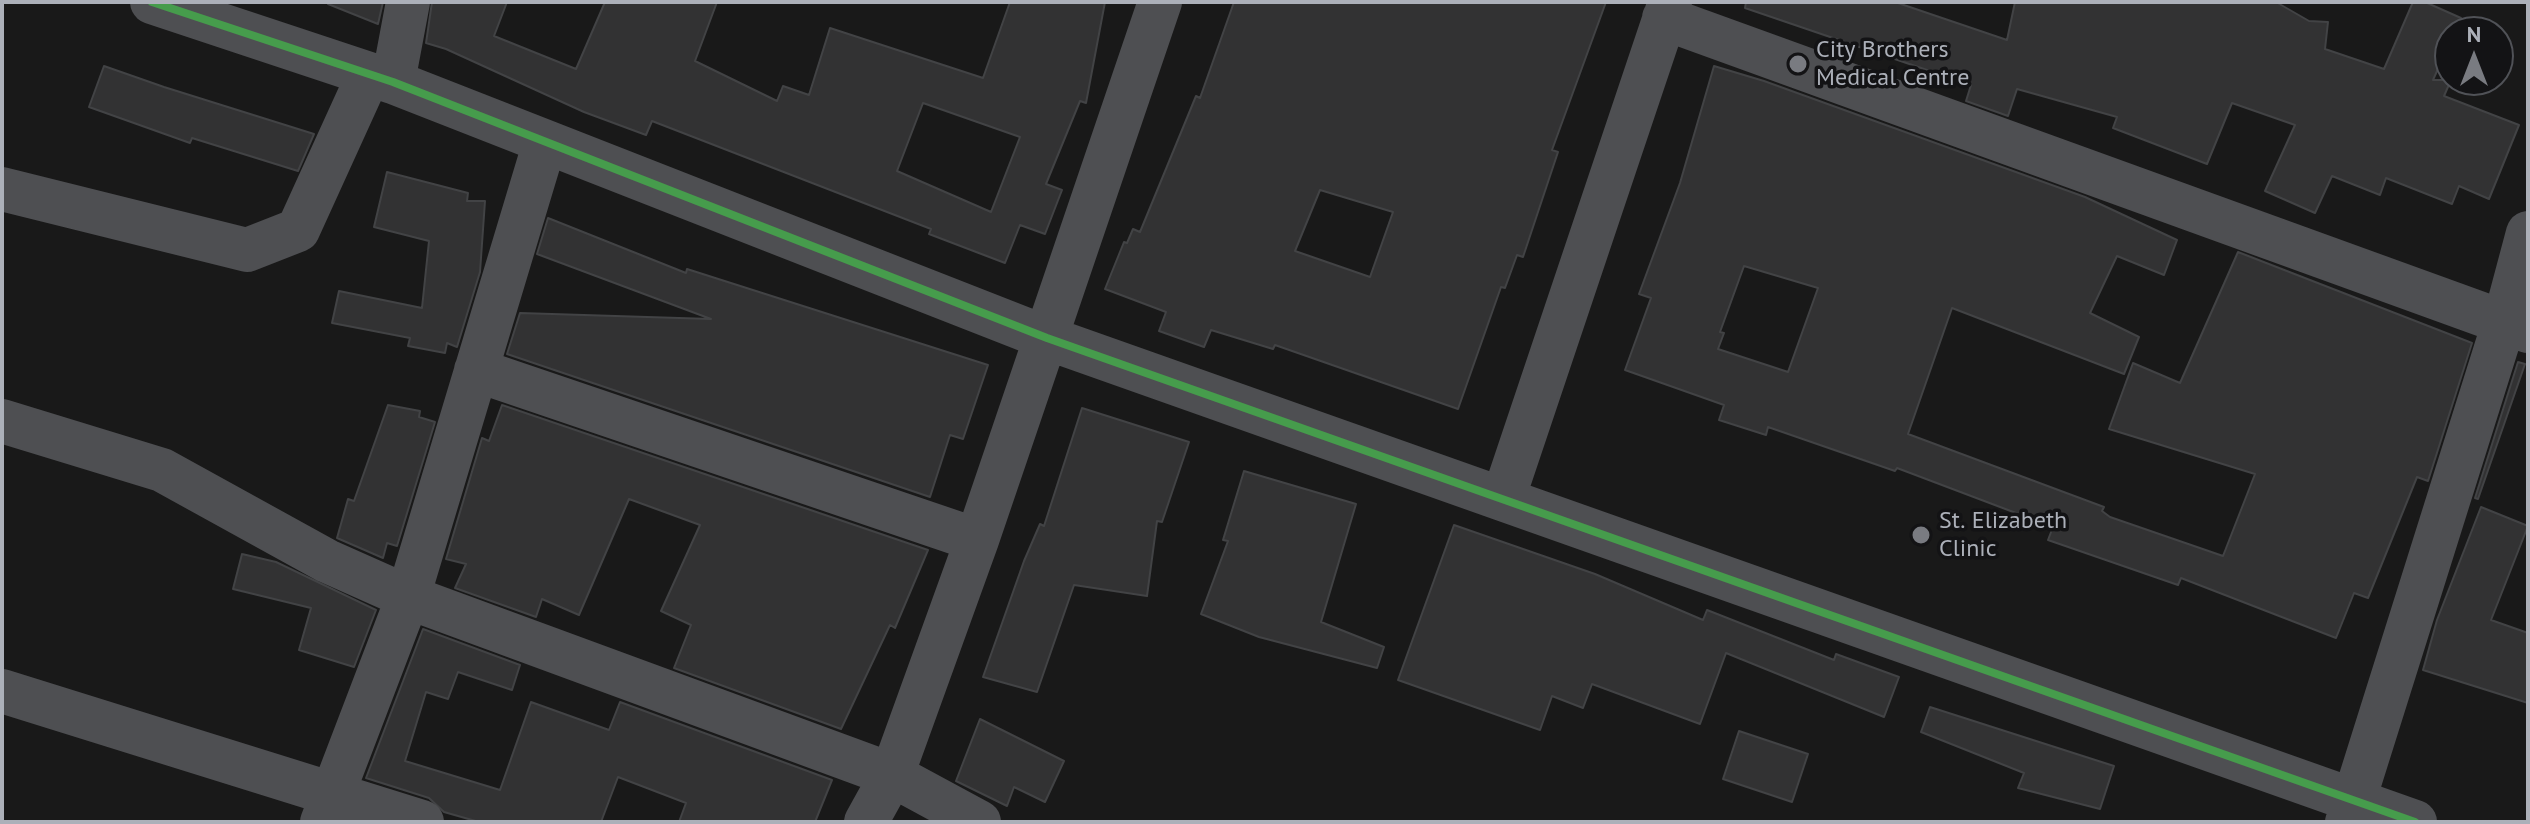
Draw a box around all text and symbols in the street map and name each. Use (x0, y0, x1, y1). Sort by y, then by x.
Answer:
north arrow (2434, 16, 2514, 96)
text: N (2467, 20, 2481, 48)
place label: City Brothers Medical Centre (1816, 36, 1969, 92)
marker: City Brothers Medical Centre (1787, 53, 1809, 75)
place label: St. Elizabeth Clinic (1939, 507, 2067, 563)
marker: St. Elizabeth Clinic (1910, 524, 1932, 546)

